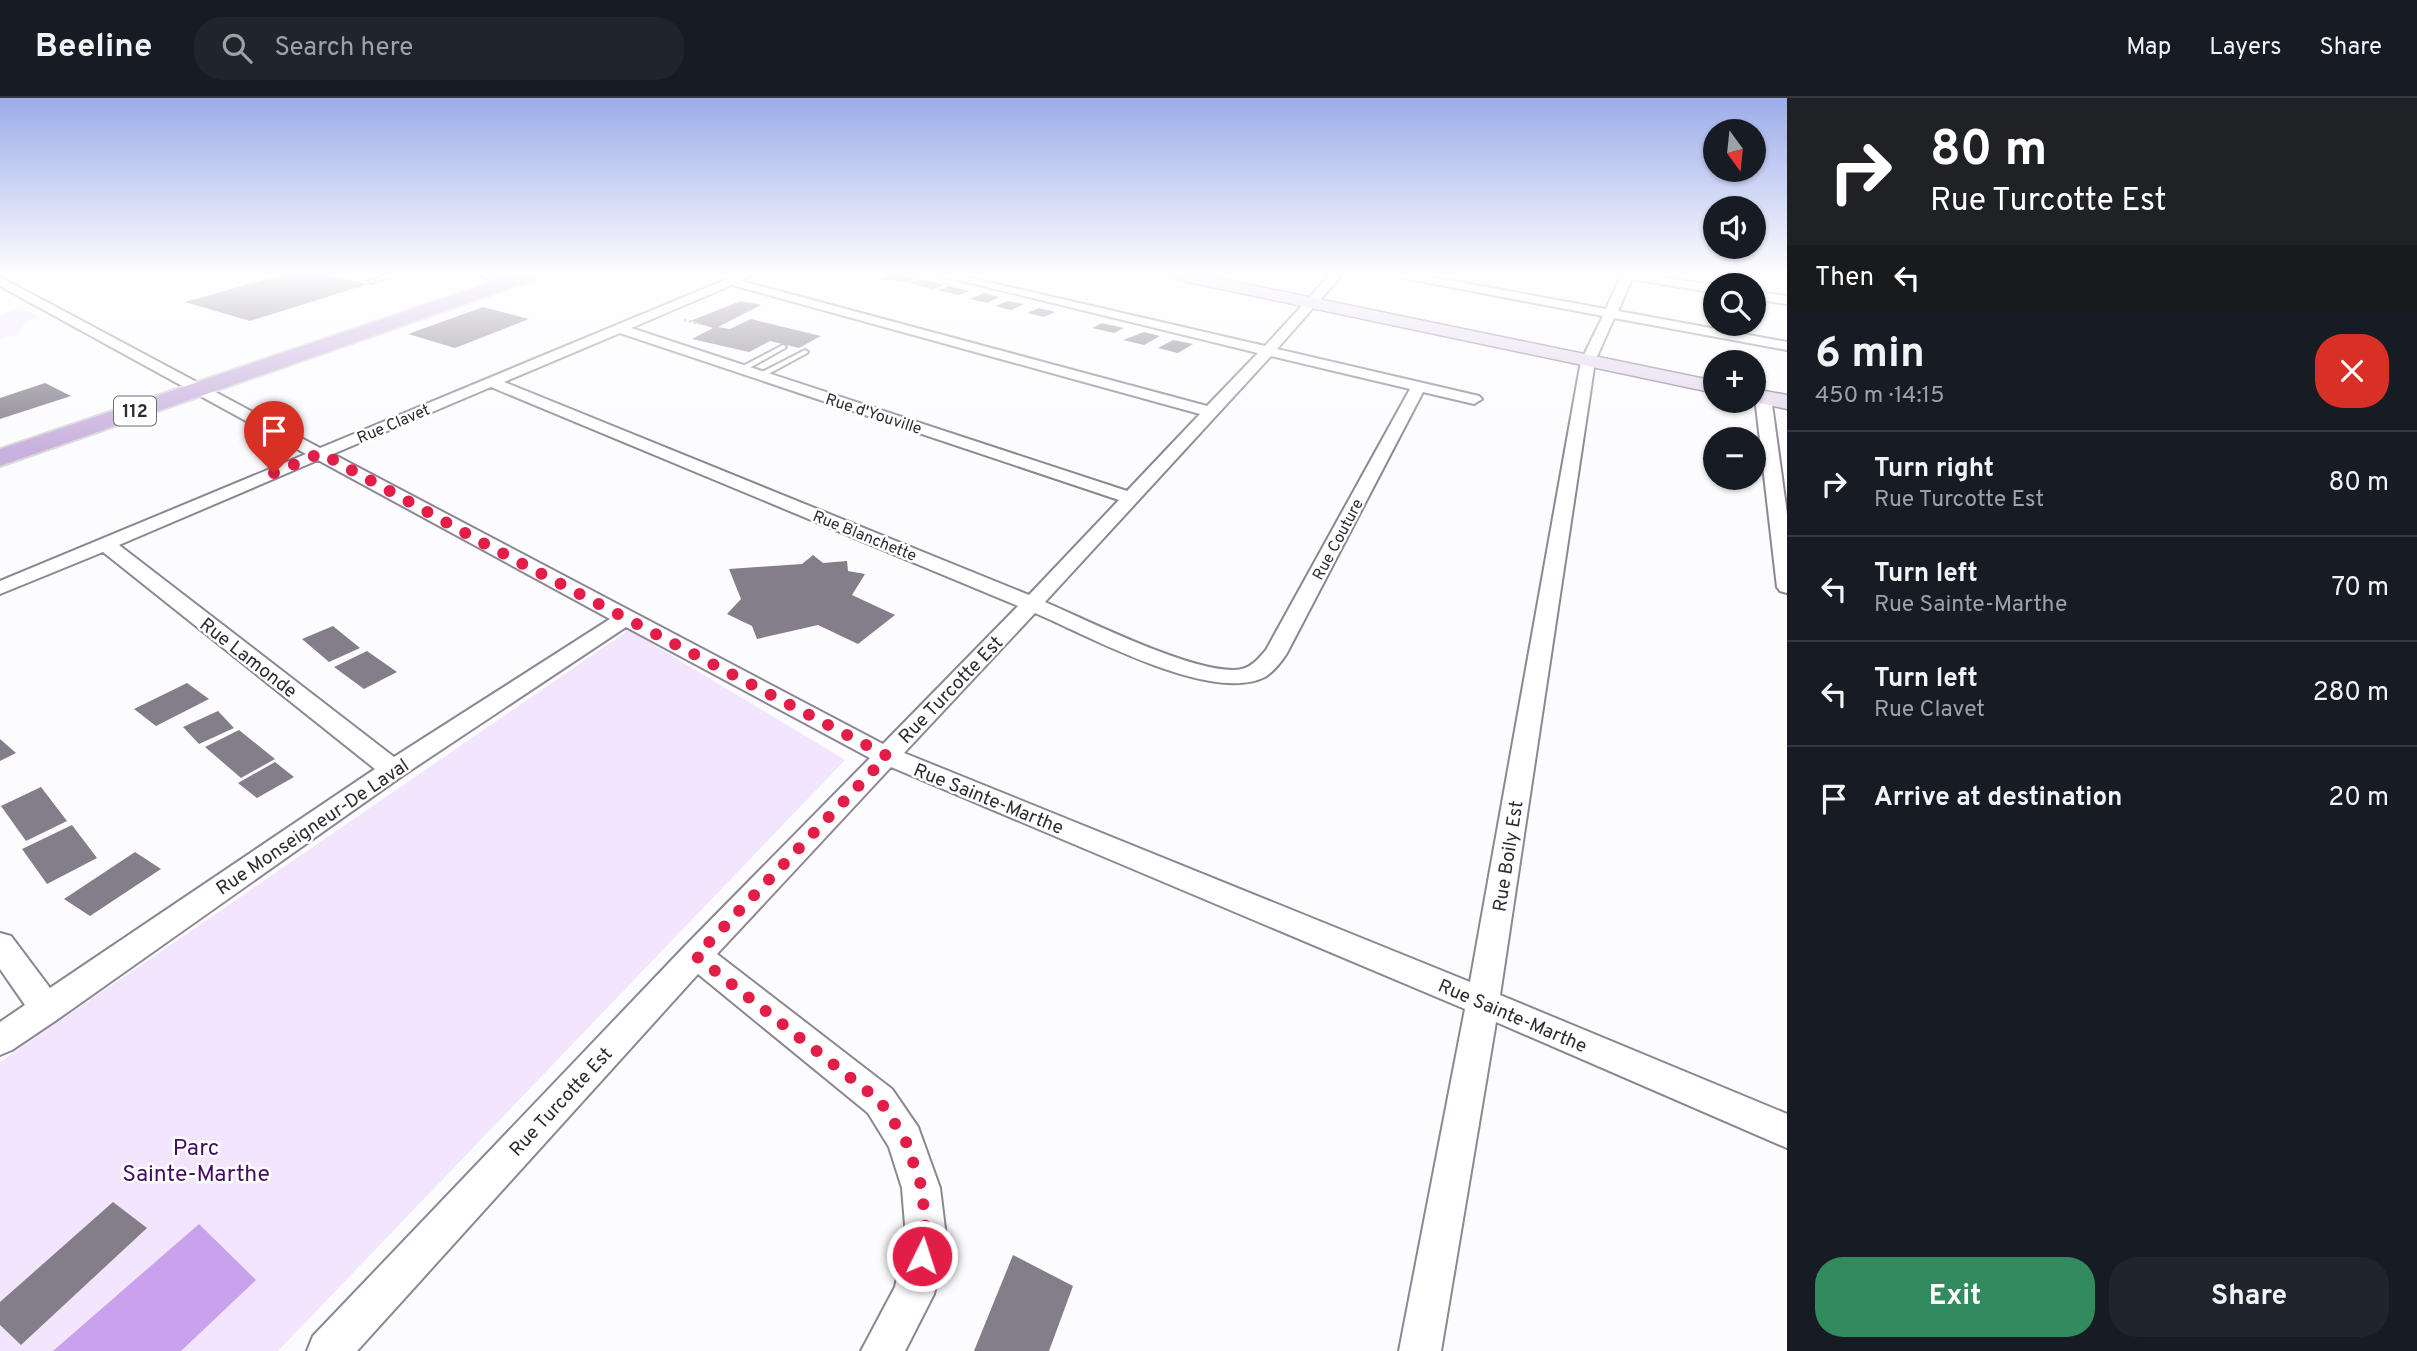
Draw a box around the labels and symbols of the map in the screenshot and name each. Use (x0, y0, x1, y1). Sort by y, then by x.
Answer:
north arrow (1703, 119, 1766, 182)
street label: Rue d'Youville (823, 390, 924, 440)
road number: 112 (114, 396, 156, 426)
pin (244, 401, 304, 473)
street label: Rue Clavet (354, 401, 433, 449)
street label: Rue Couture (1309, 496, 1369, 584)
street label: Rue Blanchette (809, 507, 919, 567)
street label: Rue Lamonde (194, 613, 301, 704)
street label: Rue Turcotte Est (894, 632, 1009, 749)
street label: Rue Monseigneur-De Laval (212, 754, 414, 901)
street label: Rue Sainte-Marthe (910, 759, 1067, 841)
street label: Rue Boily Est (1488, 799, 1530, 914)
street label: Rue Sainte-Marthe (1434, 975, 1590, 1059)
street label: Rue Turcotte Est (505, 1043, 618, 1162)
park label: Parc Sainte-Marthe (122, 1135, 270, 1190)
position arrow (885, 1219, 959, 1293)

